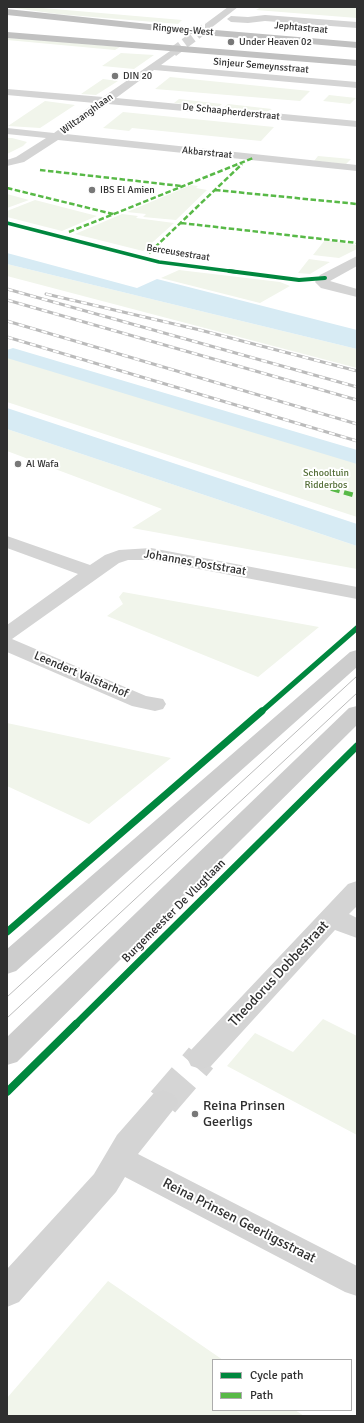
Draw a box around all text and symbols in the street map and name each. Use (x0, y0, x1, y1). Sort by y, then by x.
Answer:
street label: Jephtastraat (274, 20, 328, 36)
street label: Ringweg-West (152, 21, 214, 39)
place label: Under Heaven 02 (239, 36, 312, 48)
marker: Under Heaven 02 (226, 37, 236, 47)
street label: Sinjeur Semeynsstraat (213, 56, 309, 76)
place label: DIN 20 (123, 70, 152, 82)
marker: DIN 20 (110, 71, 120, 81)
street label: Wiltzanghlaan (58, 91, 116, 137)
street label: De Schaapherderstraat (182, 101, 280, 123)
street label: Akbarstraat (181, 144, 233, 162)
place label: IBS El Amien (100, 184, 155, 196)
marker: IBS El Amien (87, 185, 97, 195)
street label: Berceusestraat (145, 242, 211, 264)
place label: Al Wafa (26, 458, 59, 470)
marker: Al Wafa (13, 459, 23, 469)
park label: Schooltuin Ridderbos (303, 467, 349, 490)
street label: Johannes Poststraat (143, 547, 247, 579)
street label: Leendert Valstarhof (32, 649, 130, 701)
street label: Burgemeester De Vlugtlaan (119, 856, 229, 966)
street label: Theodorus Dobbestraat (226, 918, 332, 1030)
place label: Reina Prinsen Geerligs (203, 1098, 285, 1130)
marker: Reina Prinsen Geerligs (190, 1109, 200, 1119)
street label: Reina Prinsen Geerligsstraat (160, 1175, 318, 1267)
legend (212, 1359, 352, 1411)
text: Cycle path (250, 1368, 303, 1383)
text: Path (250, 1388, 273, 1403)

